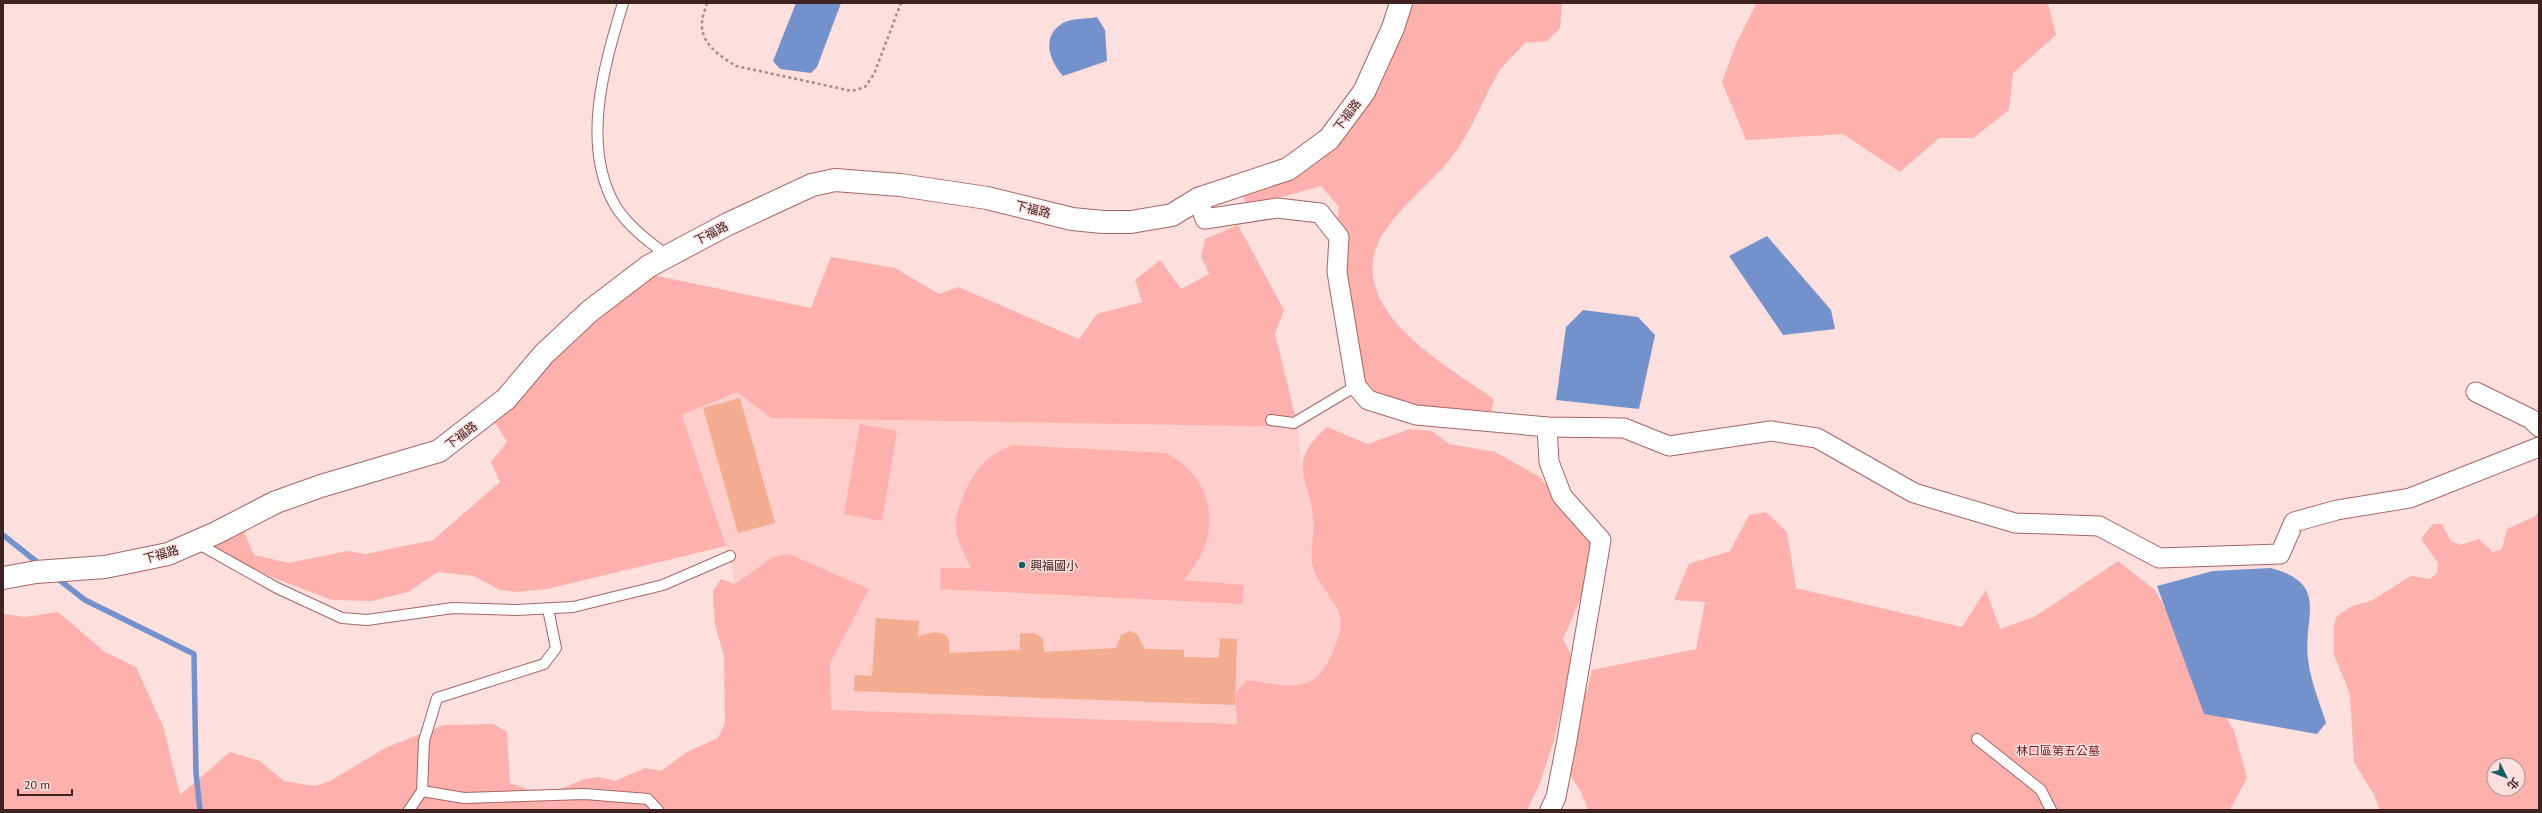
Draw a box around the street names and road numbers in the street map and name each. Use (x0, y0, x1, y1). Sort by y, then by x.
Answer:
street label: 下福路 (1330, 96, 1364, 134)
street label: 下福路 (1014, 197, 1052, 221)
street label: 下福路 (692, 218, 730, 248)
street label: 下福路 (442, 418, 480, 452)
street label: 下福路 (142, 542, 180, 566)

